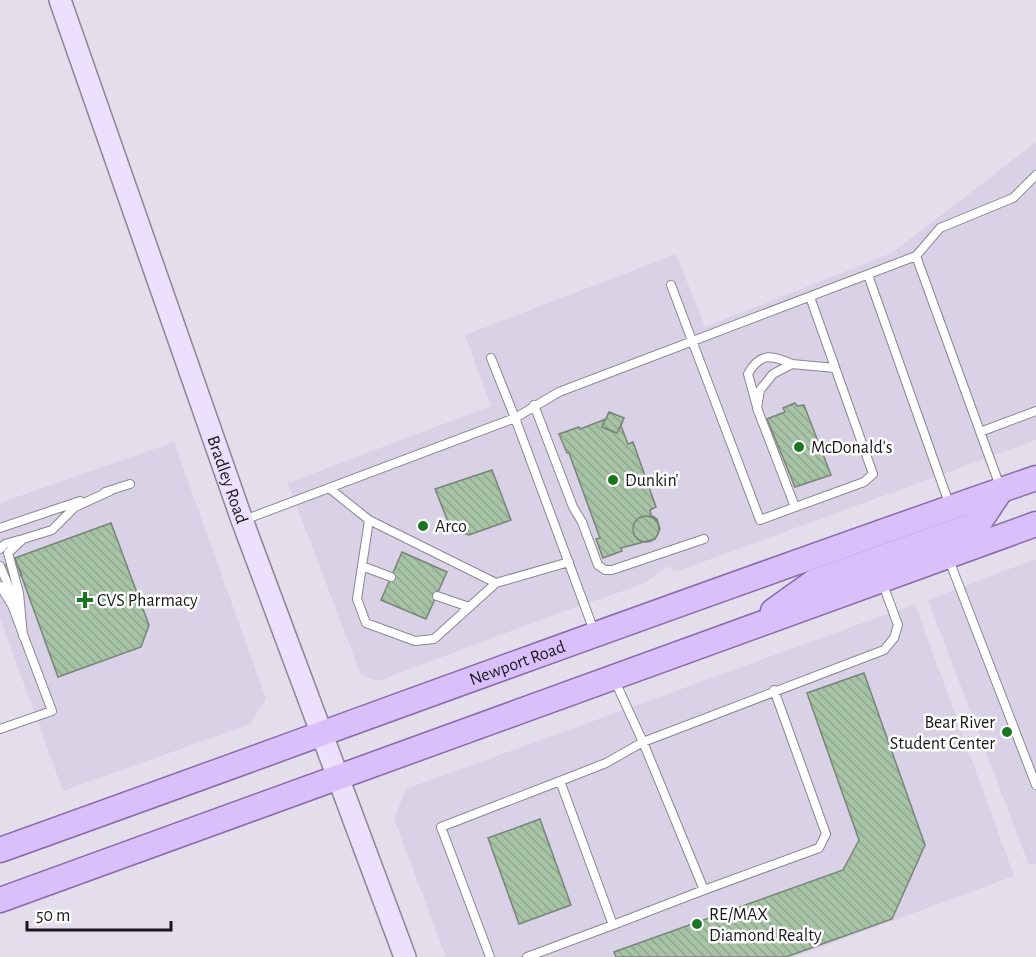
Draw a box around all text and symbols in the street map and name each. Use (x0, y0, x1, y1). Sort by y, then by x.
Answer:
street label: Bradley Road (203, 433, 251, 526)
place label: McDonald's (811, 439, 893, 457)
marker: McDonald's (792, 440, 806, 454)
place label: Dunkin' (625, 472, 679, 490)
marker: Dunkin' (606, 473, 620, 487)
place label: Arco (435, 518, 467, 536)
marker: Arco (416, 519, 430, 533)
place label: CVS Pharmacy (97, 592, 198, 610)
marker: CVS Pharmacy (78, 593, 92, 607)
street label: Newport Road (467, 638, 568, 689)
place label: Bear River Student Center (890, 714, 995, 753)
marker: Bear River Student Center (1000, 725, 1014, 739)
scale bar (27, 894, 171, 932)
place label: RE/MAX Diamond Realty (709, 906, 822, 945)
text: 50 m (36, 907, 70, 925)
marker: RE/MAX Diamond Realty (690, 917, 704, 931)

